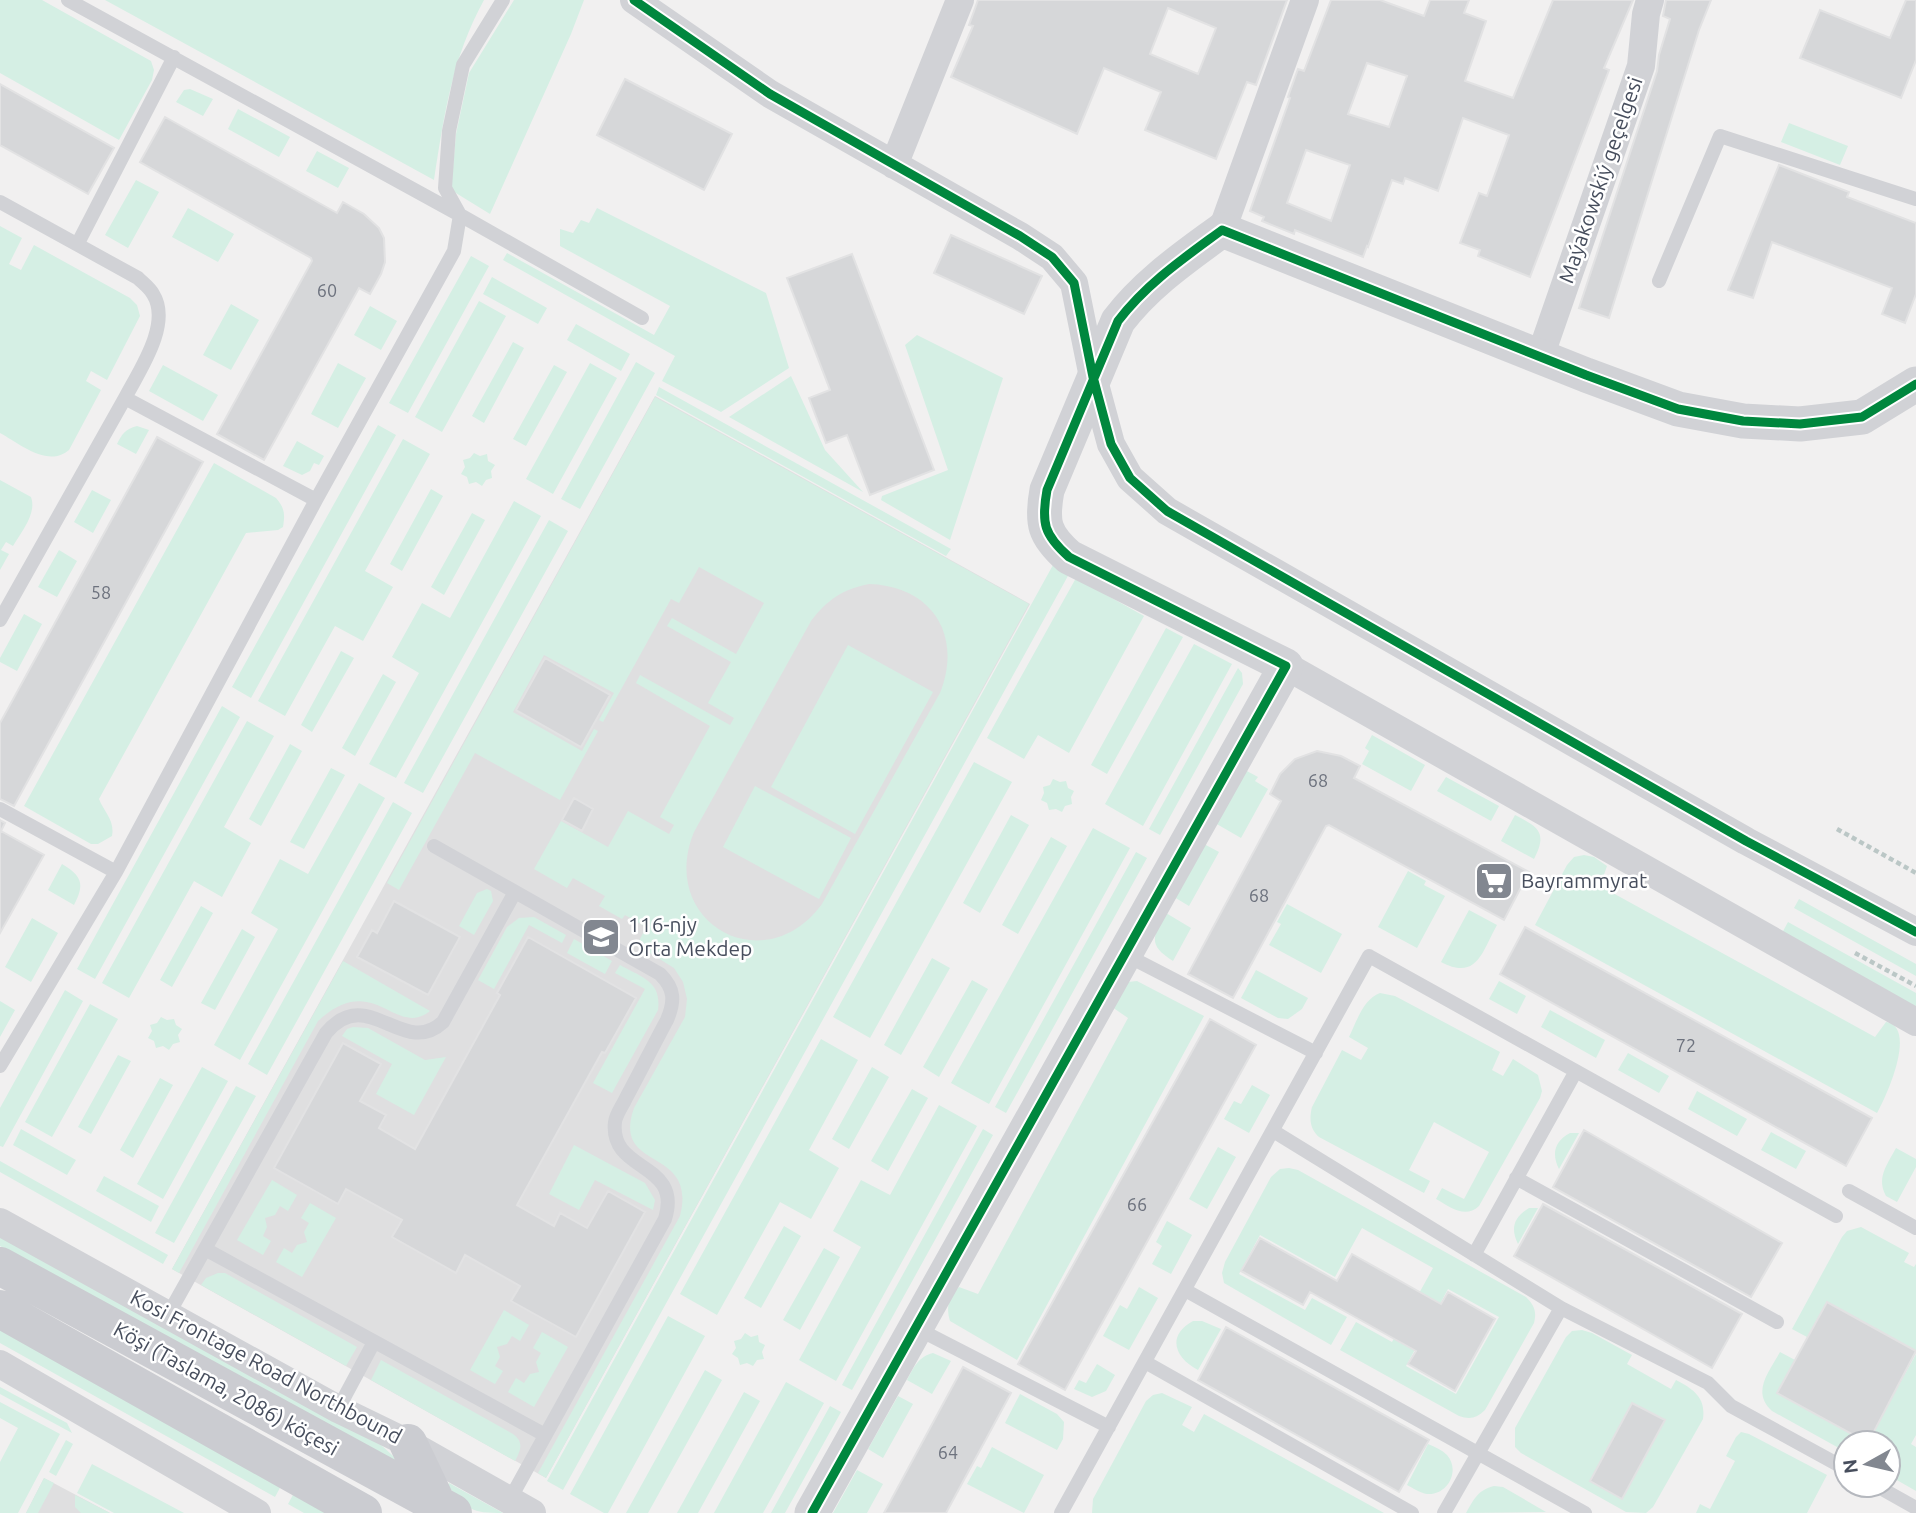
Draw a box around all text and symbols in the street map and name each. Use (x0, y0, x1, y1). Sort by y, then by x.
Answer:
street label: Maýakowskiý geçelgesi (1553, 73, 1647, 286)
house number: 60 (317, 280, 337, 300)
house number: 58 (91, 582, 111, 602)
house number: 68 (1308, 770, 1328, 790)
supermarket icon: Bayrammyrat (1473, 860, 1515, 902)
place label: Bayrammyrat (1521, 868, 1647, 892)
house number: 68 (1249, 885, 1269, 905)
place label: 116-njy Orta Mekdep (628, 912, 752, 960)
school or university icon: 116-njy Orta Mekdep (580, 916, 622, 958)
house number: 72 (1676, 1035, 1696, 1055)
house number: 66 (1127, 1194, 1147, 1214)
street label: Kosi Frontage Road Northbound (127, 1284, 406, 1448)
street label: Köşi (Taslama, 2086) köçesi (110, 1316, 343, 1460)
north arrow (1832, 1429, 1902, 1499)
house number: 64 (938, 1442, 958, 1462)
text: N (1838, 1458, 1862, 1475)

